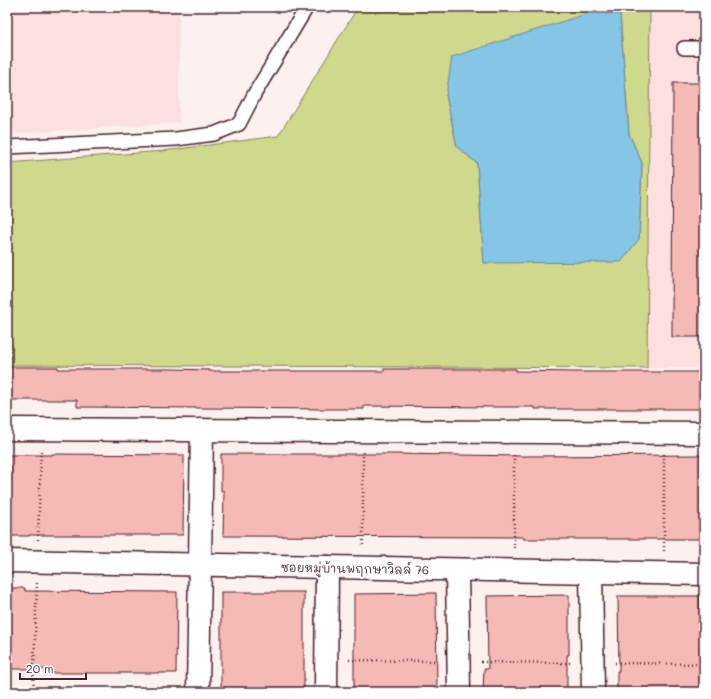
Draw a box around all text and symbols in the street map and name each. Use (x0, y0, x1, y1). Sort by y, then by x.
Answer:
street label: ซอยหมู่บ้านพฤกษาวิลล์ 76 (281, 559, 429, 579)
scale bar (20, 655, 86, 681)
text: 20 m (26, 660, 54, 676)

